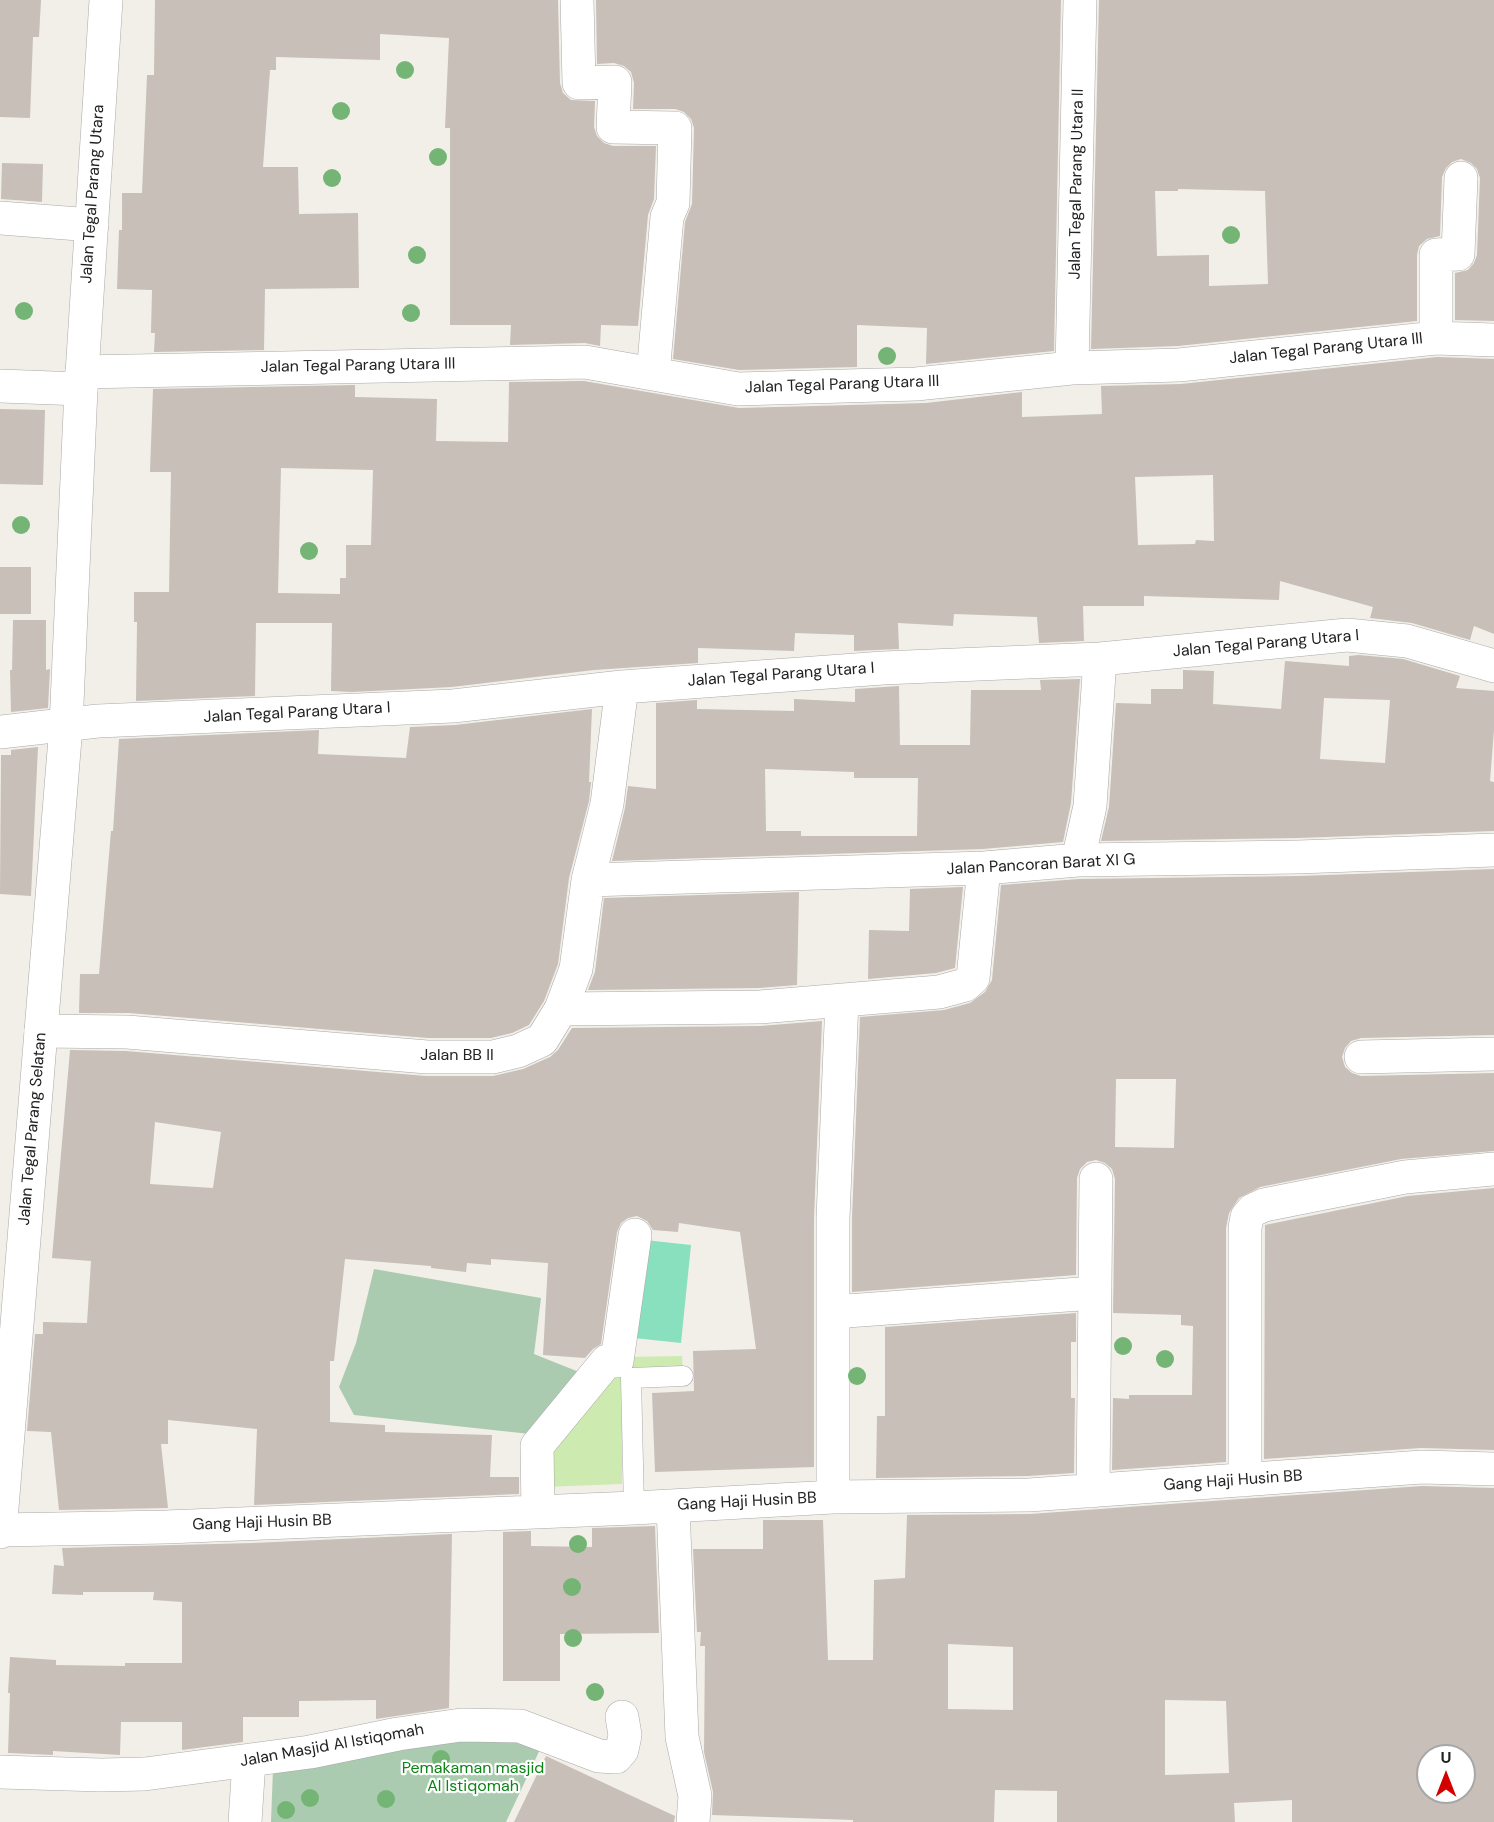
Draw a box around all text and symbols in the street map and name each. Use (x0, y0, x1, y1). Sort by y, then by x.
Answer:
street label: Jalan Tegal Parang Utara II (1066, 88, 1088, 280)
street label: Jalan Tegal Parang Utara (77, 104, 109, 284)
street label: Jalan Tegal Parang Utara III (1228, 329, 1424, 369)
street label: Jalan Tegal Parang Utara III (261, 355, 455, 377)
street label: Jalan Tegal Parang Utara III (744, 372, 940, 398)
street label: Jalan Tegal Parang Utara I (1172, 626, 1360, 662)
street label: Jalan Tegal Parang Utara I (687, 659, 875, 691)
street label: Jalan Tegal Parang Utara I (203, 699, 391, 727)
street label: Jalan Pancoran Barat XI G (946, 850, 1136, 880)
street label: Jalan Tegal Parang Selatan (15, 1032, 51, 1226)
street label: Jalan BB II (420, 1046, 494, 1066)
street label: Gang Haji Husin BB (1163, 1467, 1303, 1495)
street label: Gang Haji Husin BB (677, 1489, 817, 1515)
street label: Gang Haji Husin BB (192, 1511, 332, 1535)
street label: Jalan Masjid Al Istiqomah (239, 1720, 425, 1772)
north arrow (1416, 1744, 1476, 1804)
text: U (1441, 1747, 1451, 1768)
park label: Pemakaman masjid Al Istiqomah (402, 1759, 544, 1797)

